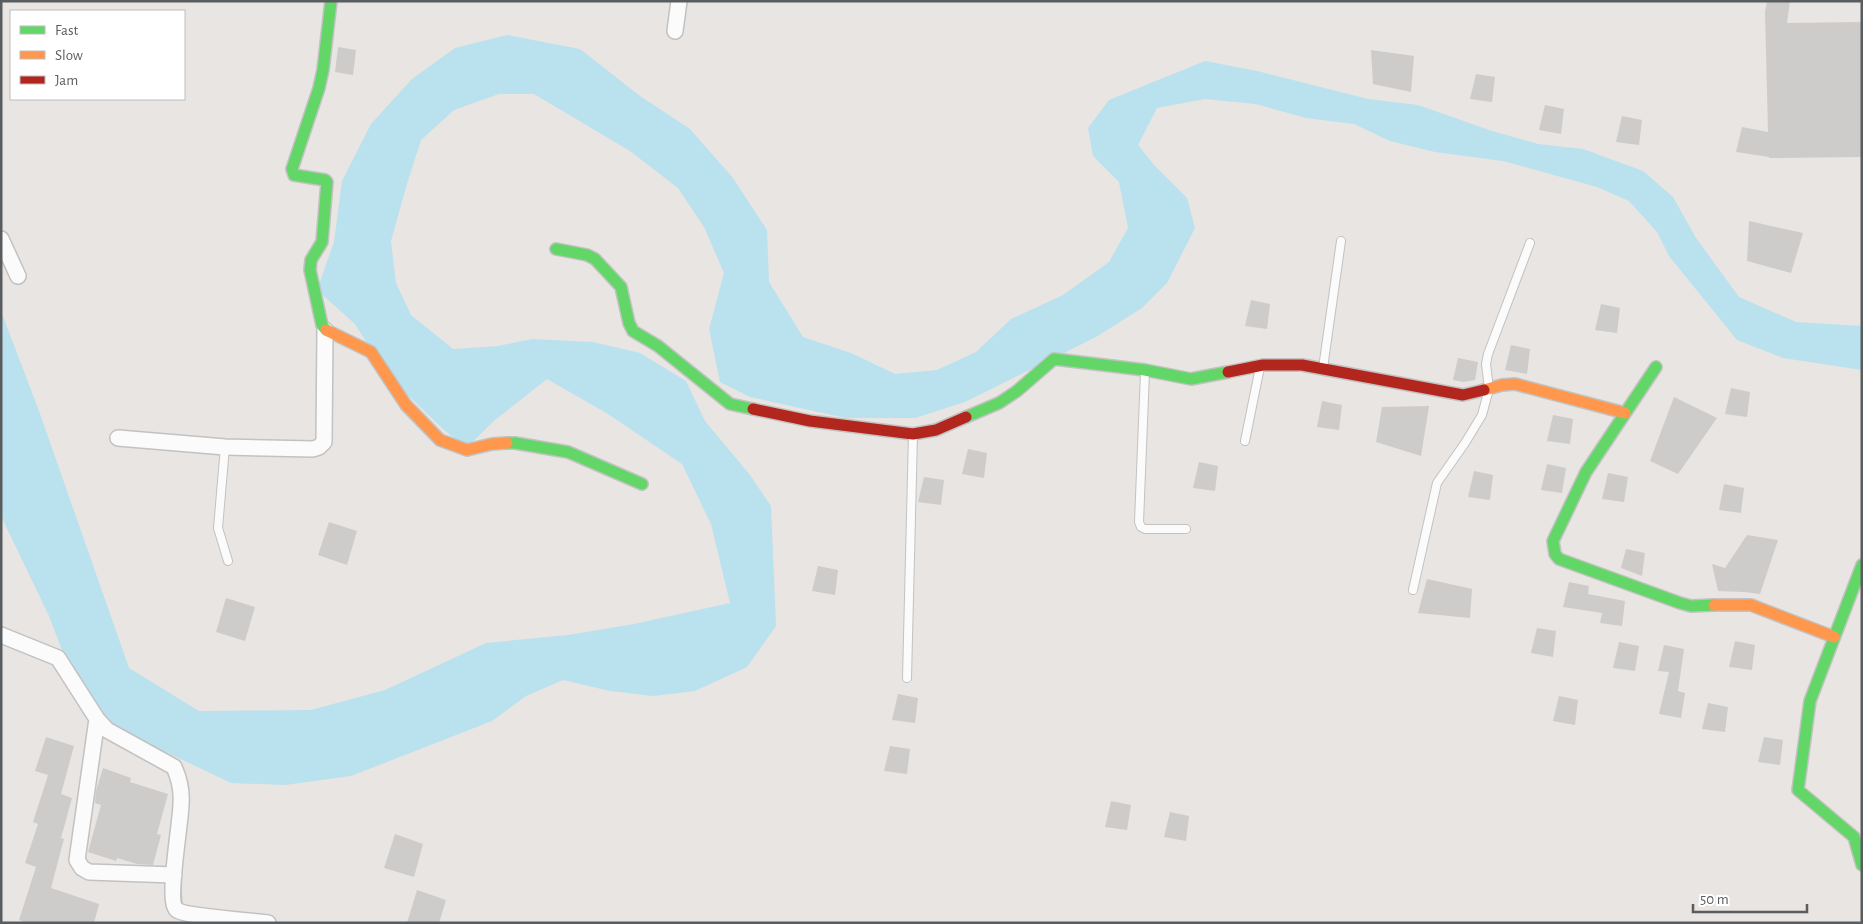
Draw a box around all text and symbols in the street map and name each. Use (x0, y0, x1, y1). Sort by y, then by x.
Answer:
legend (10, 10, 185, 100)
text: Fast (55, 23, 79, 38)
text: Slow (55, 48, 83, 63)
text: Jam (55, 73, 78, 88)
scale bar (1693, 882, 1807, 914)
text: 50 m (1700, 892, 1729, 907)

